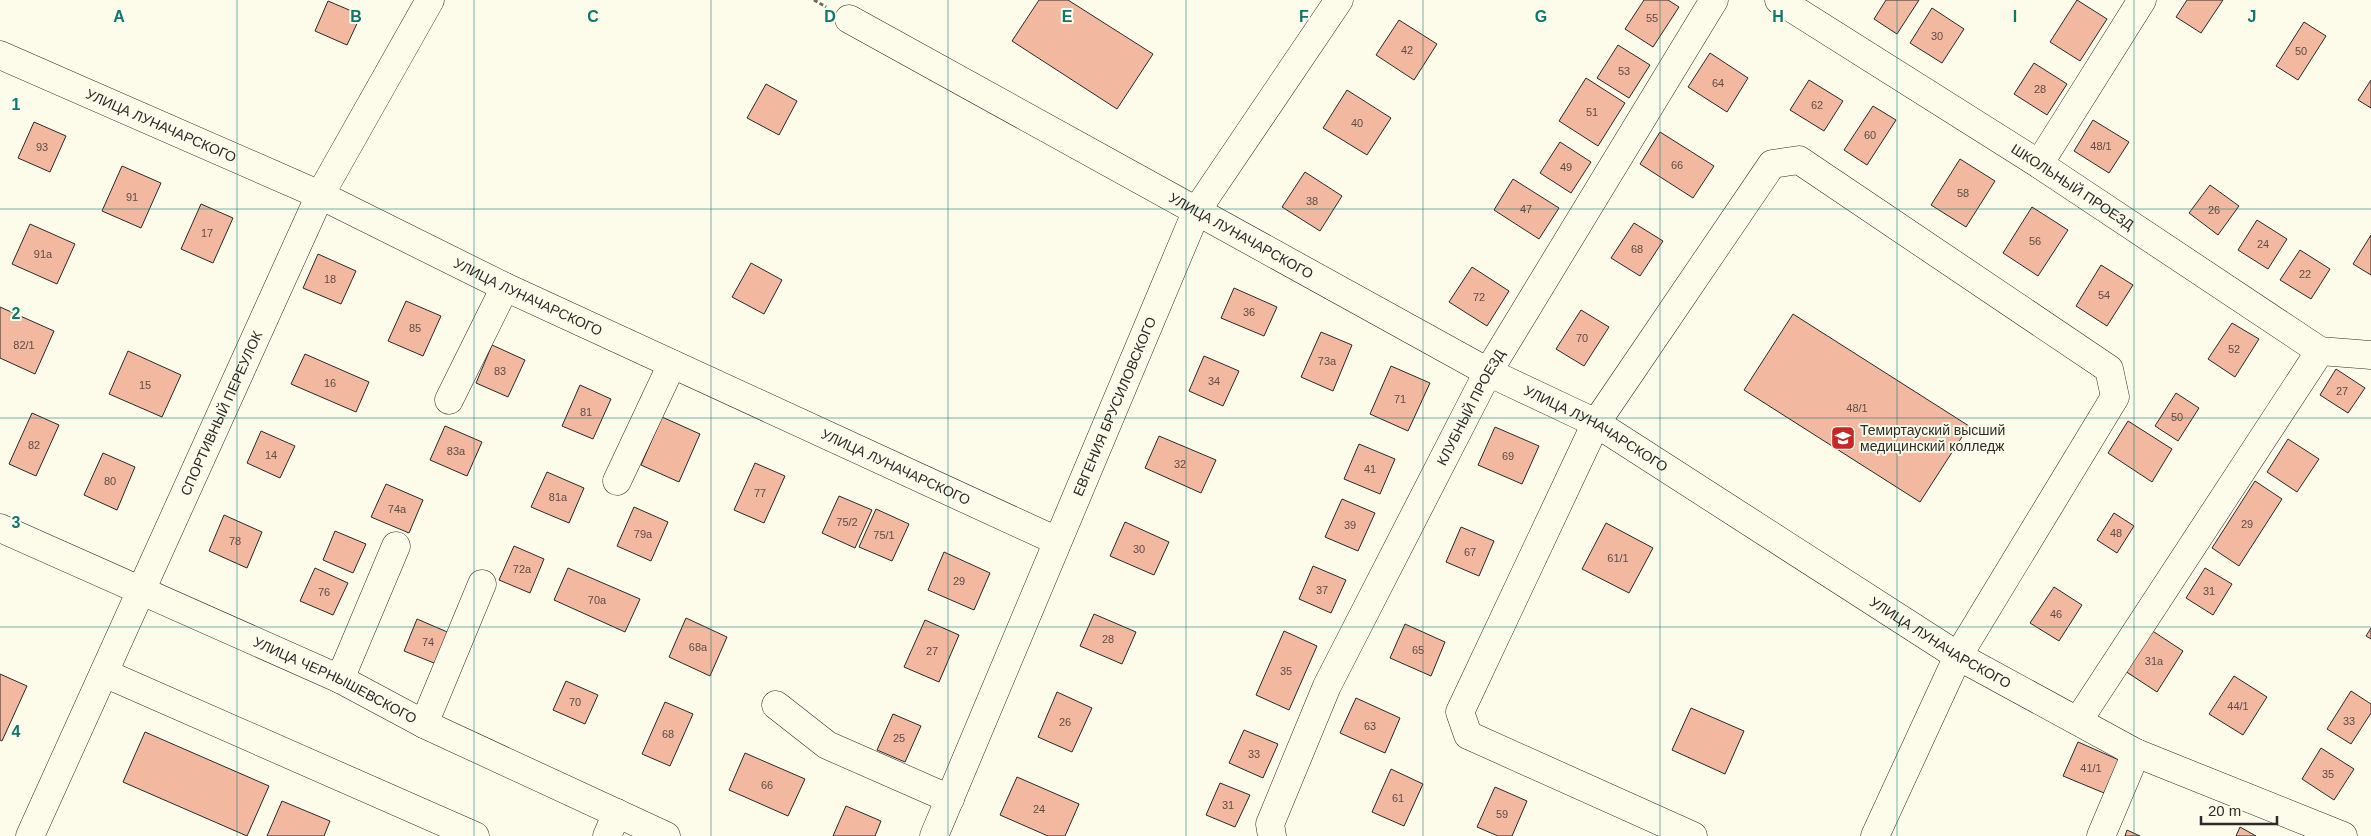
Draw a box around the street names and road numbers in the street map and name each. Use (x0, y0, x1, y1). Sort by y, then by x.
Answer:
street label: УЛИЦА ЛУНАЧАРСКОГО (84, 86, 239, 165)
street label: ШКОЛЬНЫЙ ПРОЕЗД (2008, 141, 2137, 233)
street label: УЛИЦА ЛУНАЧАРСКОГО (1166, 189, 1316, 282)
street label: УЛИЦА ЛУНАЧАРСКОГО (451, 255, 605, 339)
street label: ЕВГЕНИЯ БРУСИЛОВСКОГО (1070, 314, 1159, 498)
street label: СПОРТИВНЫЙ ПЕРЕУЛОК (177, 328, 266, 498)
street label: КЛУБНЫЙ ПРОЕЗД (1434, 346, 1508, 468)
street label: УЛИЦА ЛУНАЧАРСКОГО (1521, 382, 1671, 475)
street label: УЛИЦА ЛУНАЧАРСКОГО (819, 426, 973, 508)
street label: УЛИЦА ЛУНАЧАРСКОГО (1867, 593, 2014, 691)
street label: УЛИЦА ЧЕРНЫШЕВСКОГО (251, 634, 419, 727)

